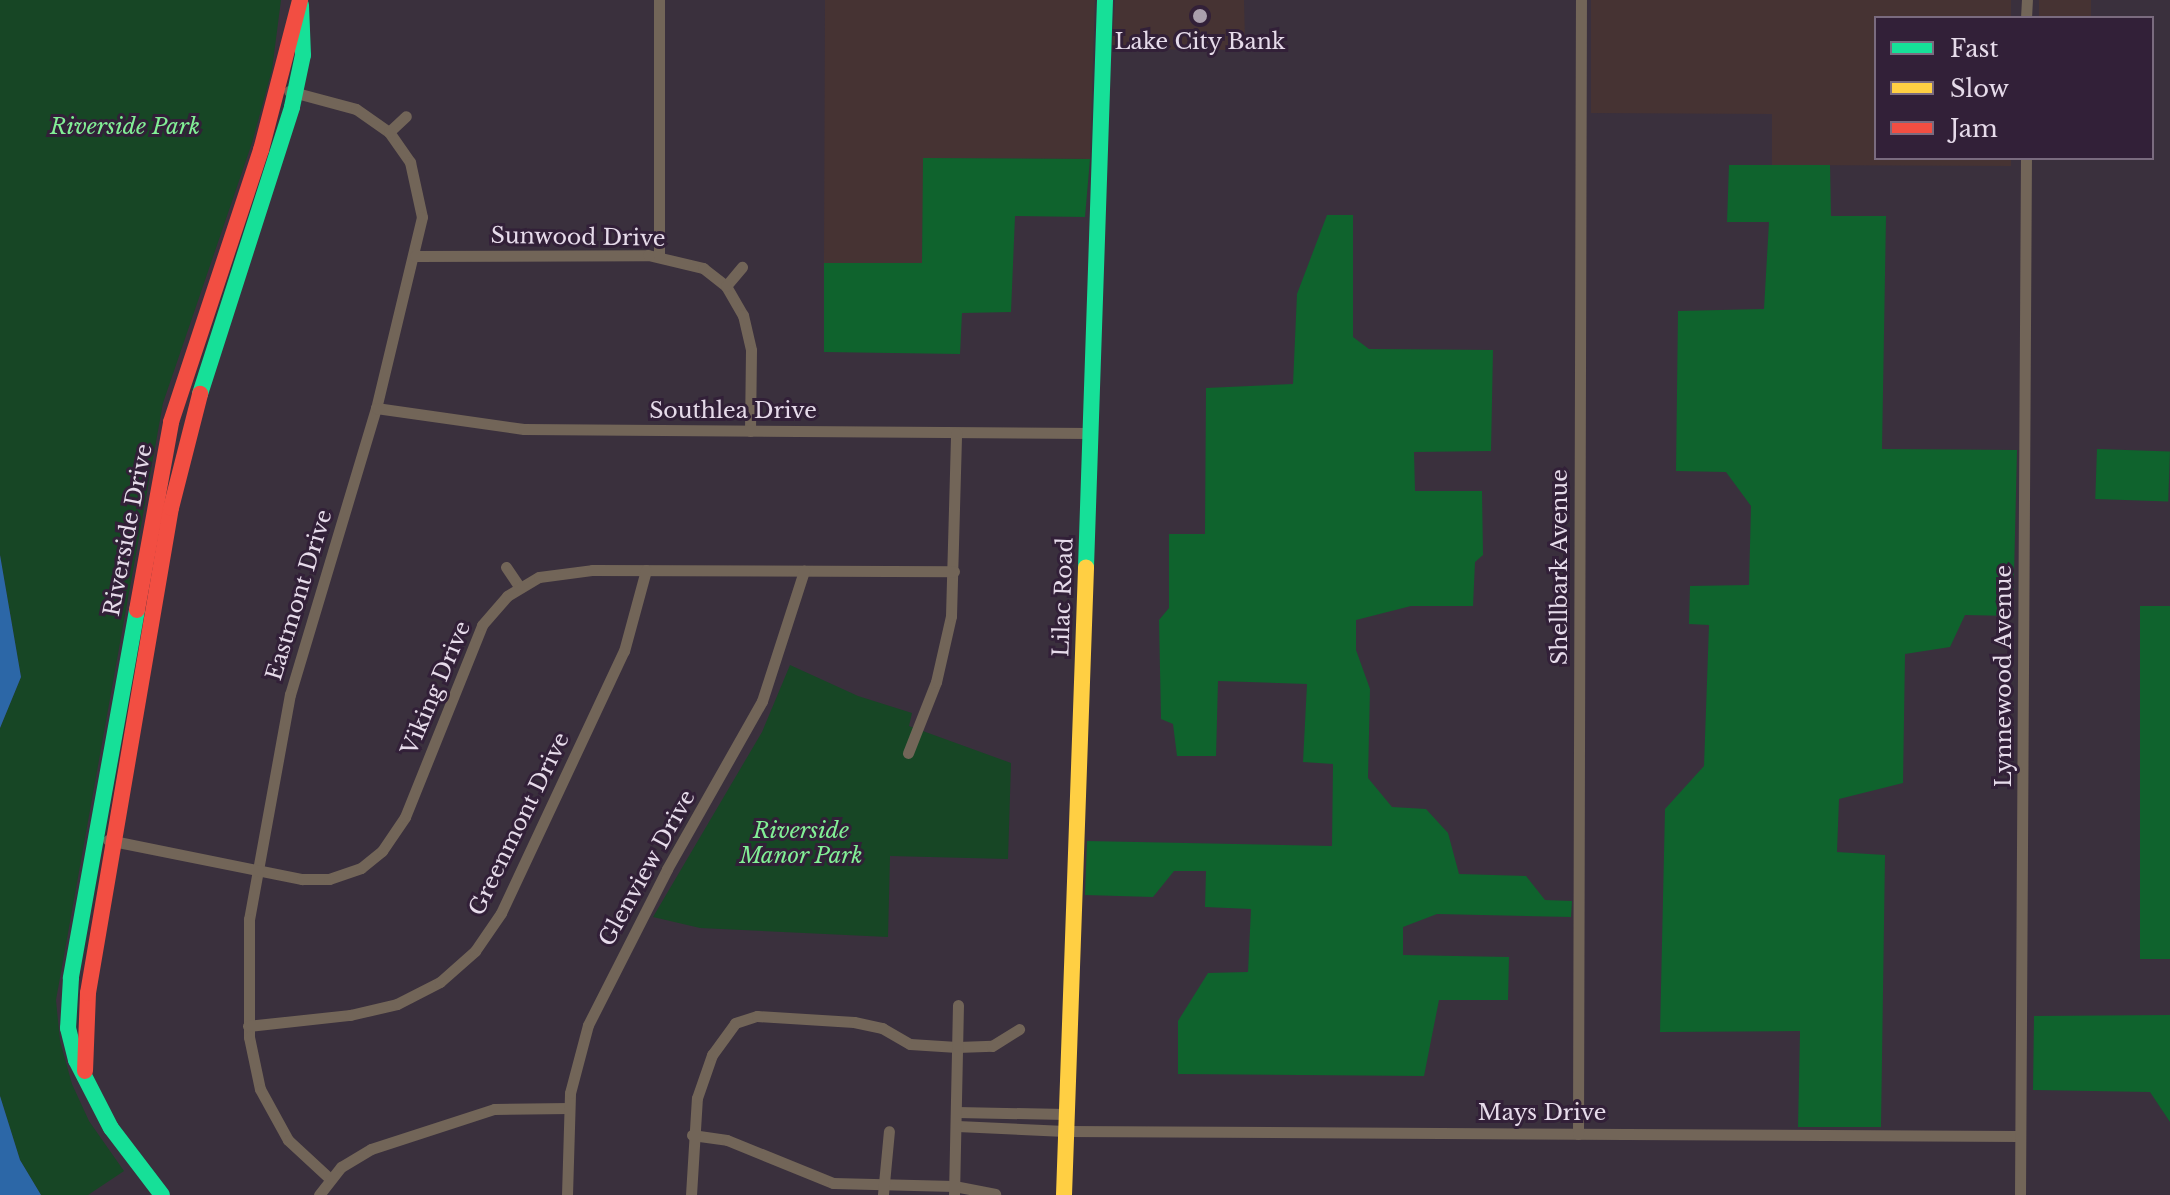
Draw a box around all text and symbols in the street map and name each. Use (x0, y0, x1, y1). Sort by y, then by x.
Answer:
marker: Lake City Bank (1191, 7, 1209, 25)
legend (1874, 16, 2154, 160)
place label: Lake City Bank (1114, 29, 1286, 55)
text: Fast (1950, 34, 1998, 63)
text: Slow (1950, 74, 2009, 103)
park label: Riverside Park (50, 114, 200, 140)
text: Jam (1950, 114, 1998, 143)
street label: Sunwood Drive (490, 222, 666, 252)
street label: Southlea Drive (649, 398, 817, 424)
street label: Riverside Drive (98, 442, 158, 618)
street label: Shellbark Avenue (1547, 469, 1573, 665)
street label: Eastmont Drive (260, 506, 338, 684)
street label: Lilac Road (1048, 537, 1078, 657)
street label: Lynnewood Avenue (1991, 564, 2017, 788)
street label: Viking Drive (396, 617, 476, 759)
street label: Greenmont Drive (463, 728, 575, 920)
street label: Glenview Drive (593, 785, 701, 951)
park label: Riverside Manor Park (739, 817, 863, 868)
street label: Mays Drive (1478, 1100, 1606, 1126)

